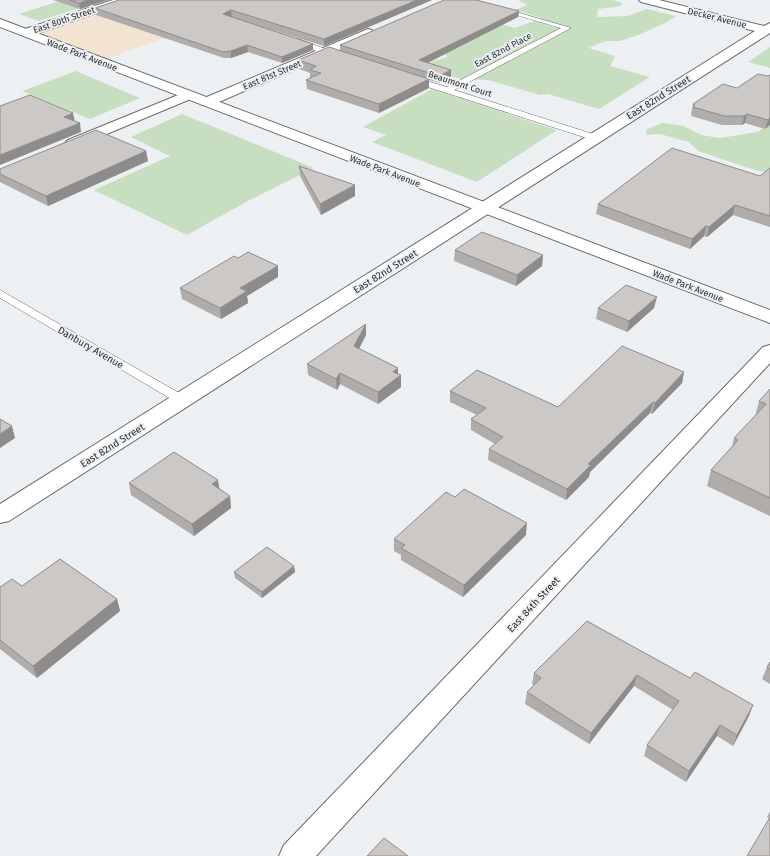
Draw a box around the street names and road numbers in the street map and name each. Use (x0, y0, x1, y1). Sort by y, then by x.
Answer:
street label: East 80th Street (32, 5, 97, 35)
street label: Decker Avenue (687, 6, 747, 30)
street label: East 82nd Place (473, 31, 533, 69)
street label: Wade Park Avenue (45, 37, 119, 73)
street label: East 81st Street (241, 58, 303, 92)
street label: Beaumont Court (427, 69, 494, 99)
street label: East 82nd Street (624, 73, 693, 122)
street label: Wade Park Avenue (348, 153, 422, 189)
street label: East 82nd Street (351, 247, 420, 296)
street label: Wade Park Avenue (651, 268, 725, 304)
street label: Danbury Avenue (55, 324, 126, 372)
street label: East 82nd Street (78, 421, 147, 470)
street label: East 84th Street (505, 574, 563, 635)

